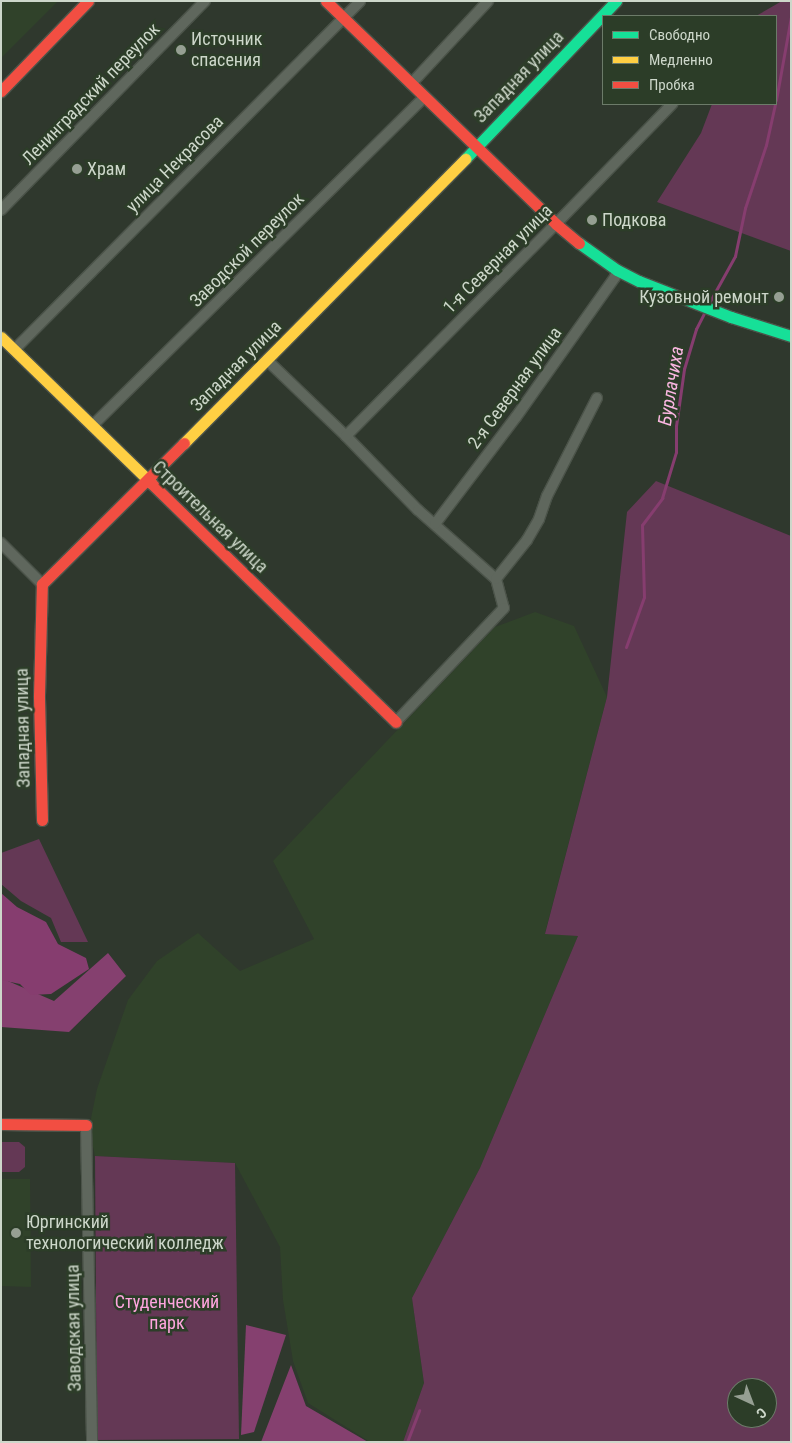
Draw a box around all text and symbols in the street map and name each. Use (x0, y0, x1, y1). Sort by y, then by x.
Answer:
legend (602, 15, 777, 105)
street label: Ленинградский переулок (18, 18, 164, 170)
text: Свободно (649, 26, 710, 44)
street label: Западная улица (470, 27, 568, 127)
place label: Источник спасения (191, 29, 262, 72)
marker: Источник спасения (175, 44, 187, 56)
text: Медленно (649, 51, 713, 69)
text: Пробка (649, 76, 695, 94)
street label: улица Некрасова (122, 111, 228, 217)
place label: Храм (87, 158, 126, 180)
marker: Храм (71, 163, 83, 175)
street label: Заводской переулок (185, 188, 309, 312)
street label: 1-я Северная улица (439, 200, 557, 318)
place label: Подкова (602, 209, 666, 231)
marker: Подкова (586, 214, 598, 226)
place label: Кузовной ремонт (639, 286, 769, 308)
marker: Кузовной ремонт (773, 291, 785, 303)
street label: Западная улица (186, 316, 286, 416)
street label: 2-я Северная улица (464, 323, 566, 453)
water label: Бурлачиха (653, 345, 689, 427)
street label: Строительная улица (148, 456, 272, 578)
street label: Западная улица (11, 668, 35, 788)
place label: Юргинский технологический колледж (26, 1212, 224, 1254)
marker: Юргинский технологический колледж (10, 1227, 22, 1239)
street label: Заводская улица (62, 1264, 86, 1392)
park label: Студенческий парк (115, 1292, 219, 1335)
north arrow (727, 1378, 777, 1428)
text: С (753, 1405, 770, 1422)

